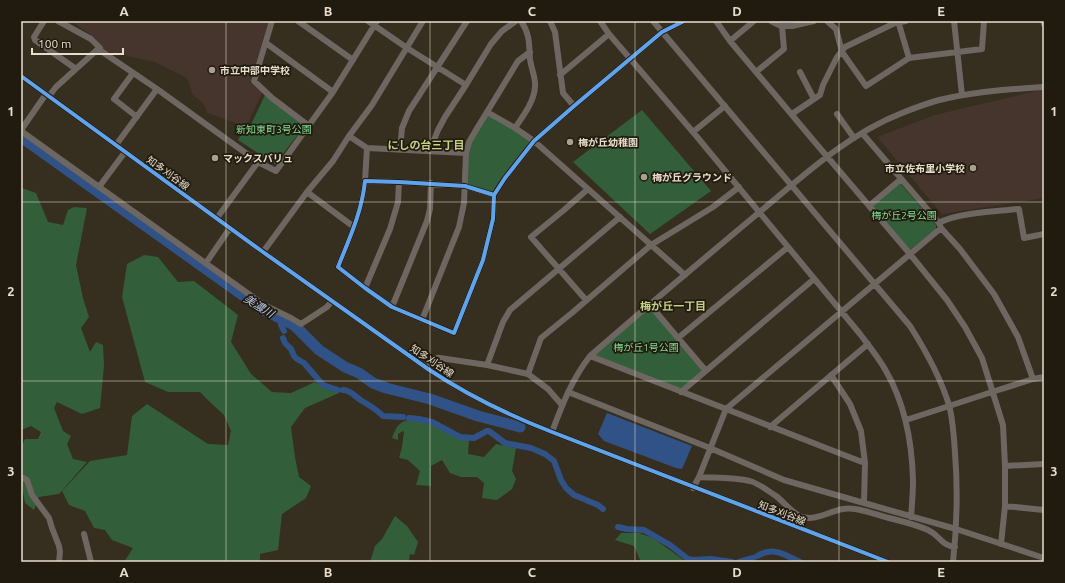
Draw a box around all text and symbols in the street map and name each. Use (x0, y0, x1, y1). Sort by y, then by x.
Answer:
text: A (119, 4, 129, 18)
text: B (324, 4, 333, 18)
text: C (528, 4, 537, 18)
text: D (732, 4, 742, 18)
text: E (937, 4, 945, 18)
scale bar (32, 30, 123, 56)
text: 100 m (38, 37, 71, 50)
marker: 市立中部中学校 (207, 65, 217, 75)
place label: 市立中部中学校 (220, 65, 290, 76)
text: 1 (7, 104, 15, 118)
text: 1 (1050, 104, 1058, 118)
park label: 新知東町3号公園 (236, 124, 312, 135)
marker: 梅が丘幼稚園 (565, 137, 575, 147)
place label: 梅が丘幼稚園 (578, 137, 638, 148)
district label: にしの台三丁目 (388, 139, 465, 151)
marker: マックスバリュ (210, 153, 220, 163)
place label: マックスバリュ (223, 153, 293, 164)
street label: 知多刈谷線 (145, 154, 191, 192)
place label: 市立佐布里小学校 (885, 163, 965, 174)
marker: 市立佐布里小学校 (968, 163, 978, 173)
marker: 梅が丘グラウンド (639, 172, 649, 182)
place label: 梅が丘グラウンド (652, 172, 732, 183)
park label: 梅が丘2号公園 (871, 210, 937, 221)
text: 2 (7, 284, 15, 298)
text: 2 (1050, 284, 1058, 298)
water label: 美濃川 (242, 292, 277, 320)
district label: 梅が丘一丁目 (640, 300, 706, 312)
street label: 知多刈谷線 (408, 342, 456, 380)
park label: 梅が丘1号公園 (613, 342, 679, 353)
text: 3 (7, 464, 15, 478)
text: 3 (1050, 464, 1058, 478)
street label: 知多刈谷線 (757, 499, 807, 527)
text: A (119, 565, 129, 579)
text: B (324, 565, 333, 579)
text: C (528, 565, 537, 579)
text: D (732, 565, 742, 579)
text: E (937, 565, 945, 579)

